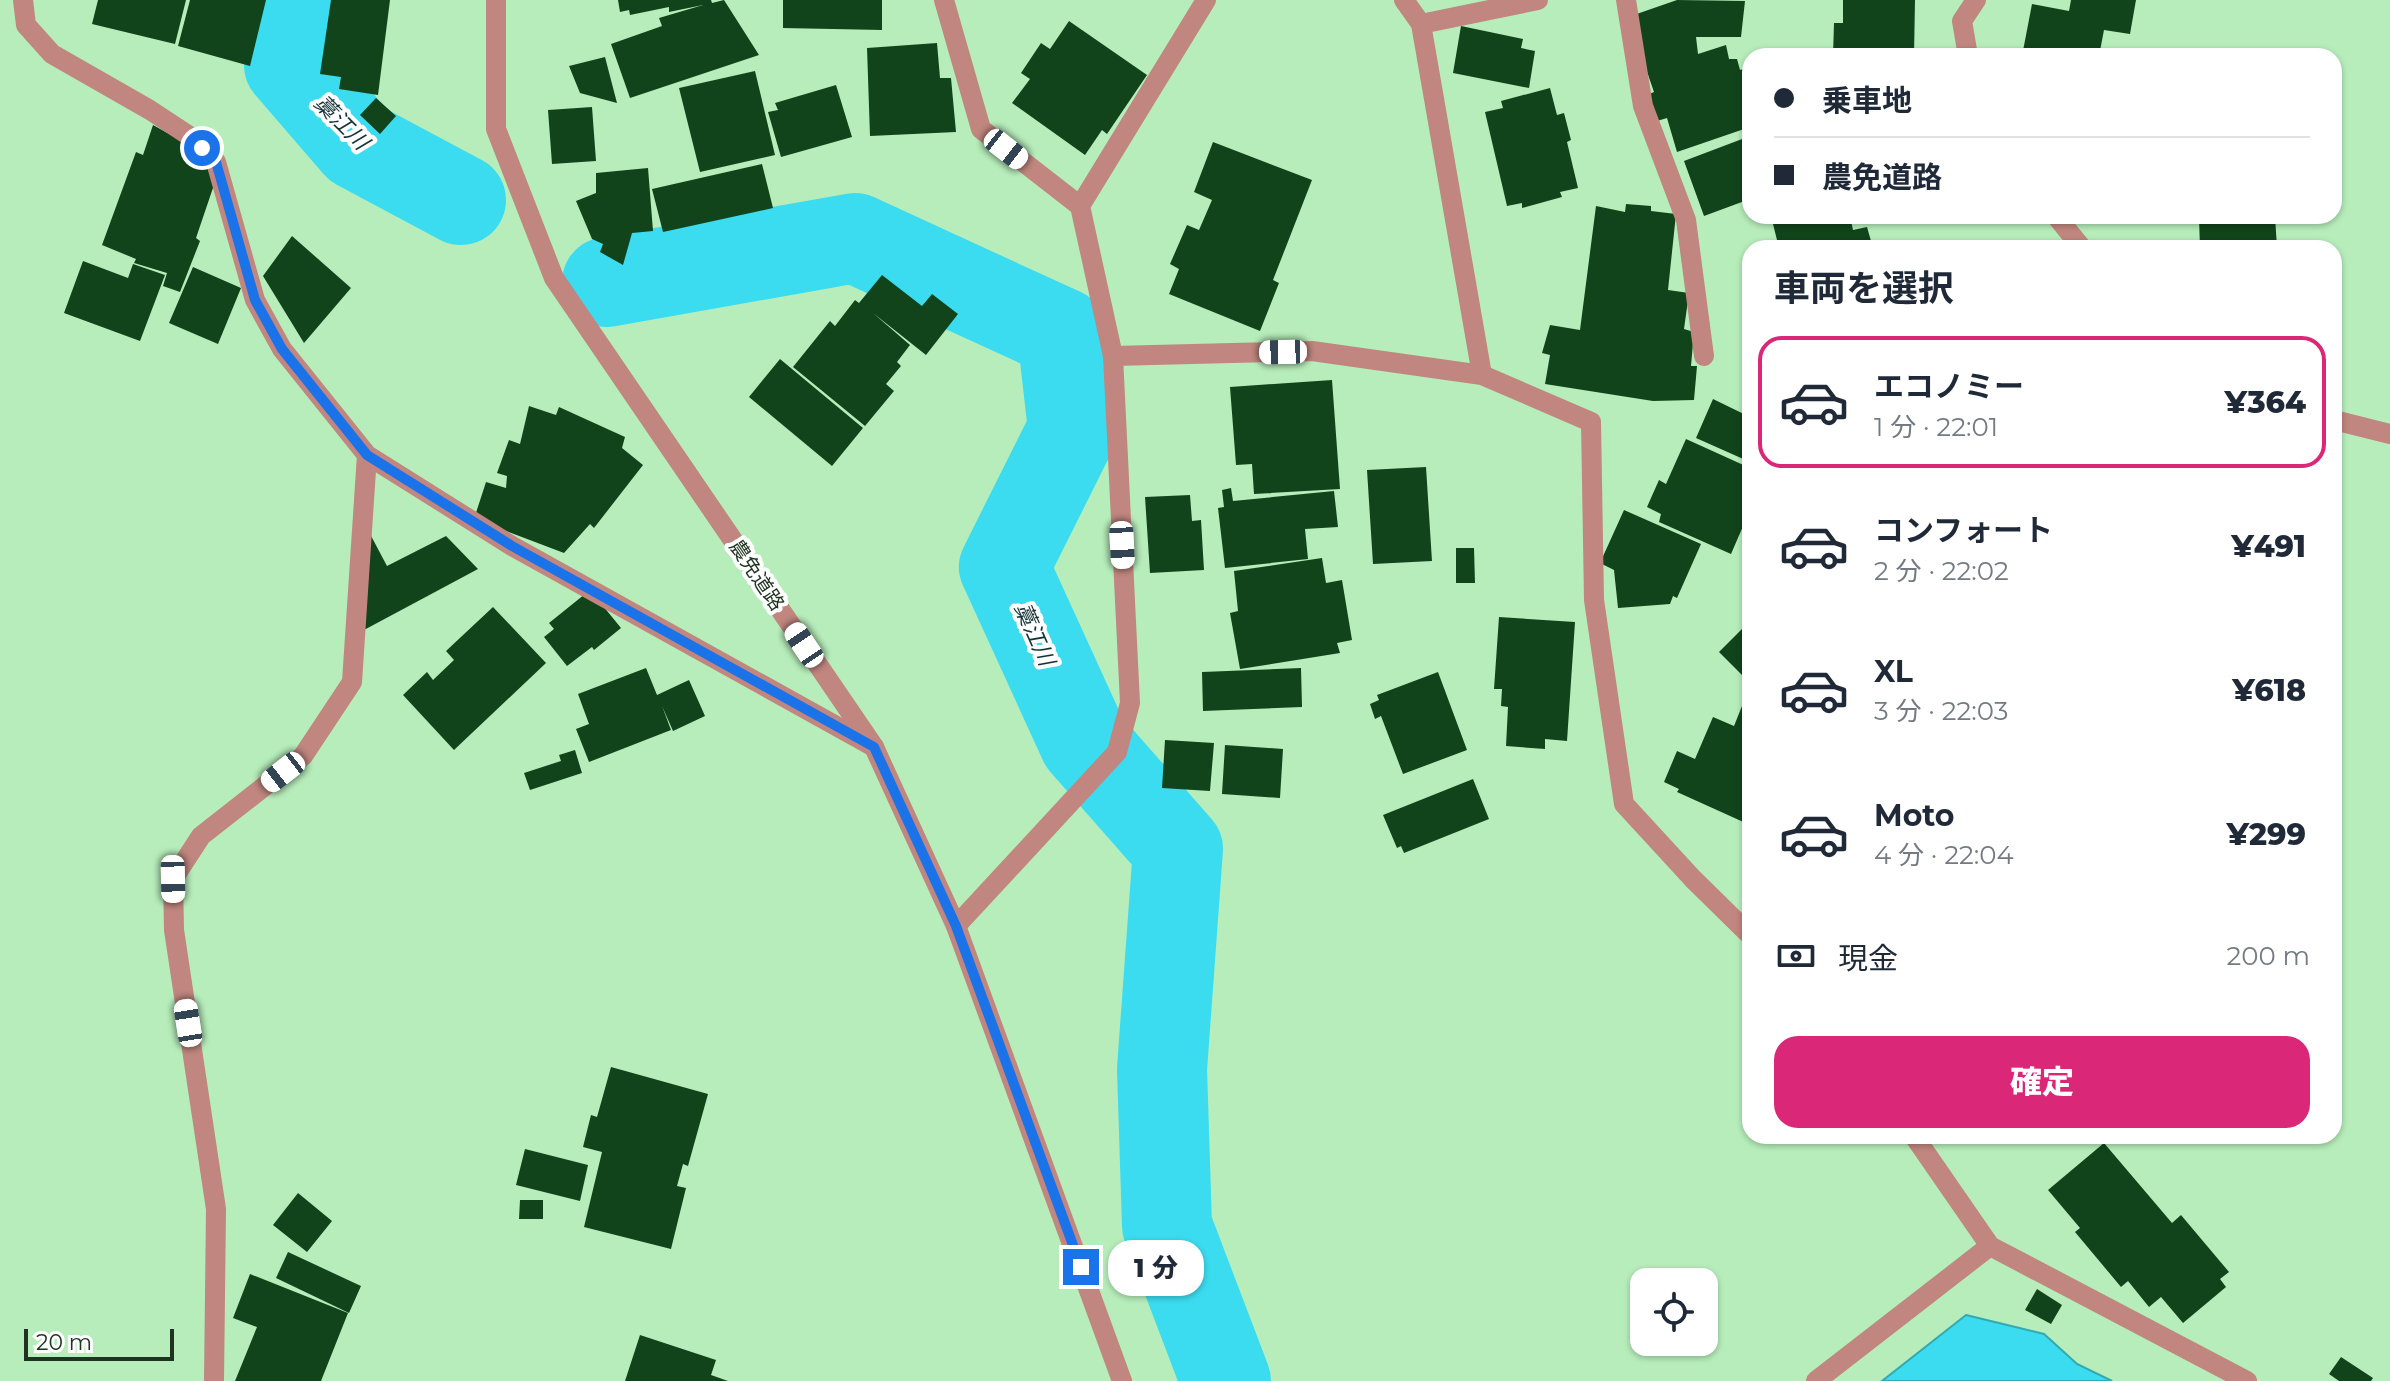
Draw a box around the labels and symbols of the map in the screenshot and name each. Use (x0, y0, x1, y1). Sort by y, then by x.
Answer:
water label: 藁江川 (309, 89, 376, 157)
car (980, 125, 1032, 173)
route start (184, 130, 220, 166)
car (1259, 340, 1307, 364)
car (1109, 520, 1135, 570)
street label: 農免道路 (725, 535, 789, 615)
water label: 藁江川 (1009, 599, 1061, 672)
car (781, 618, 827, 672)
car (257, 748, 309, 796)
car (161, 855, 185, 903)
car (172, 997, 204, 1049)
callout: 1 分 (1109, 1239, 1205, 1295)
route end (1063, 1249, 1099, 1285)
scale bar (24, 1325, 174, 1361)

